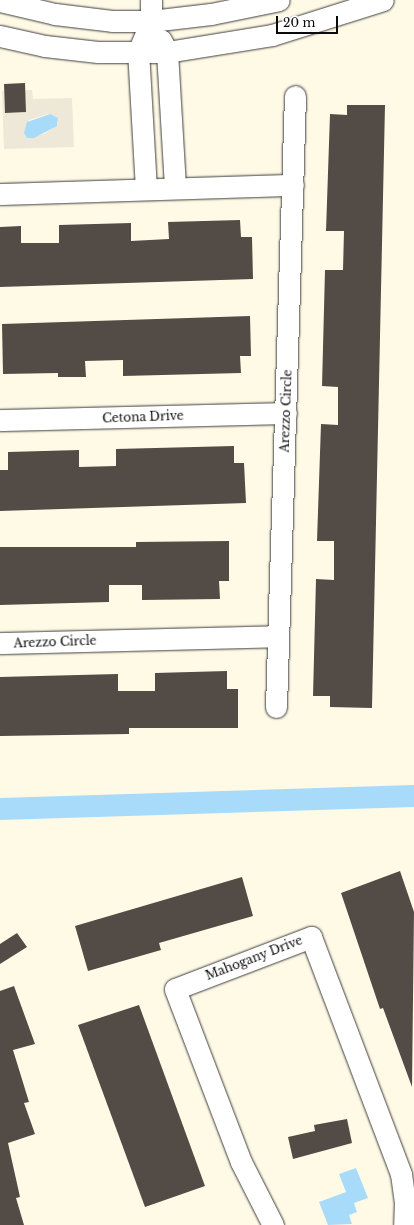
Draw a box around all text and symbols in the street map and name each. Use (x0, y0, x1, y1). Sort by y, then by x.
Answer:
scale bar (278, 8, 340, 34)
text: 20 m (283, 15, 315, 30)
street label: Arezzo Circle (277, 369, 295, 453)
street label: Cetona Drive (102, 408, 184, 426)
street label: Arezzo Circle (13, 633, 97, 651)
street label: Mahogany Drive (203, 933, 305, 983)

